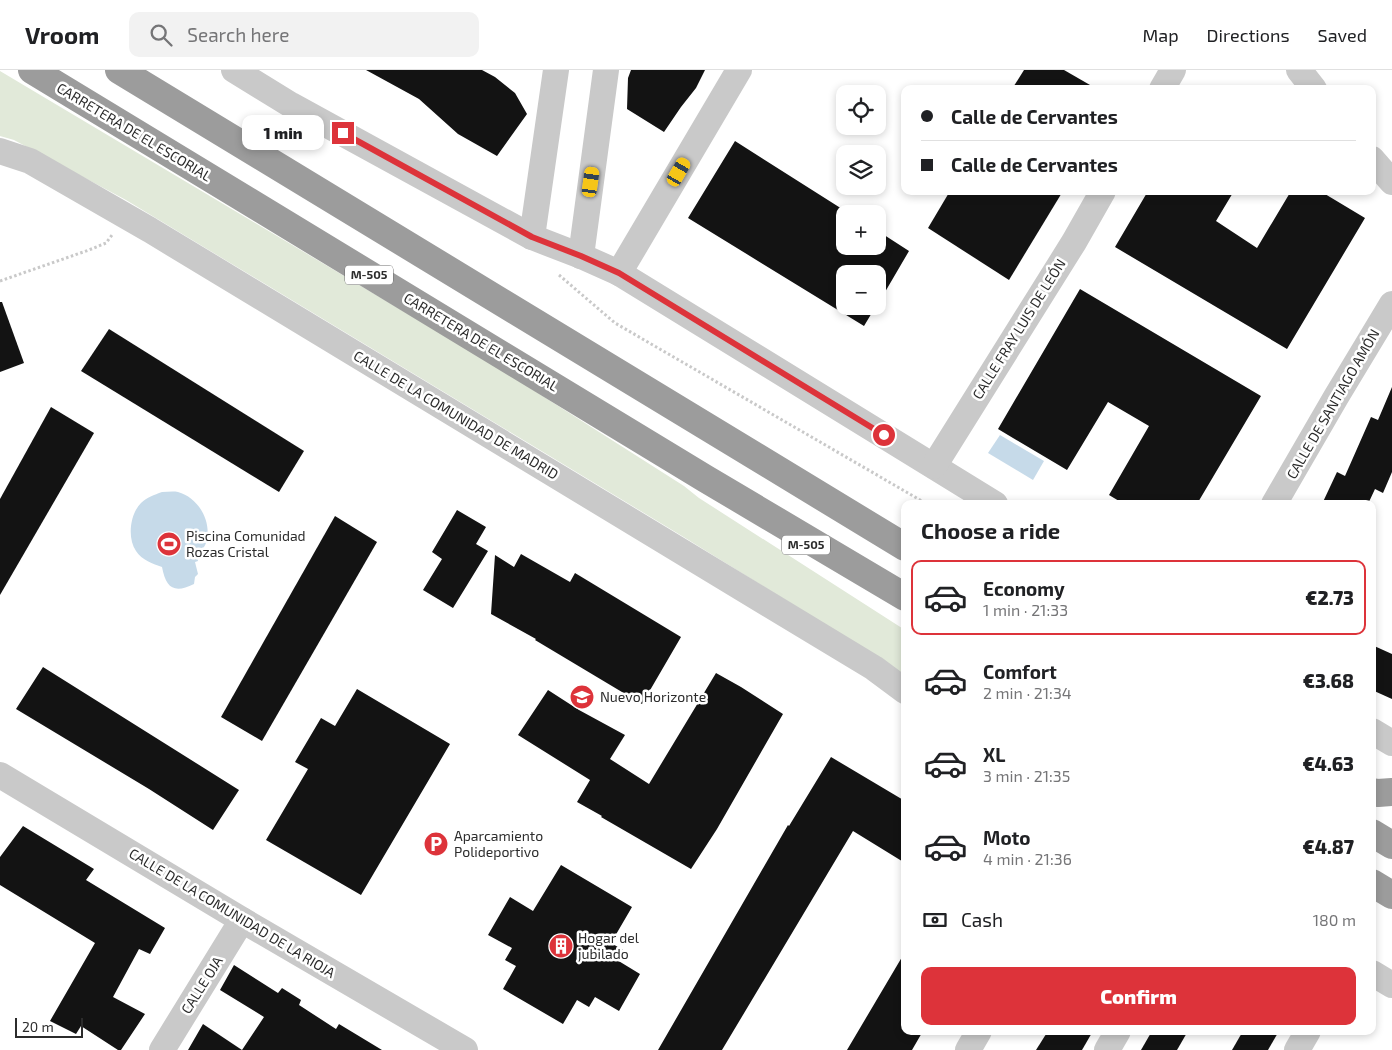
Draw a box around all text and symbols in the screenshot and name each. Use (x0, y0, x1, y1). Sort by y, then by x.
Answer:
search box (129, 12, 479, 57)
text: Vroom (25, 20, 99, 49)
icon: search (147, 21, 175, 49)
text: Search here (187, 23, 289, 46)
text: Map (1142, 24, 1179, 46)
text: Directions (1207, 24, 1290, 46)
text: Saved (1318, 24, 1367, 46)
street label: CARRETERA DE EL ESCORIAL (54, 79, 215, 184)
map controls (836, 85, 886, 315)
button: locate (836, 85, 886, 135)
text: Calle de Cervantes (951, 105, 1118, 128)
callout: 1 min (243, 116, 326, 150)
route end (332, 122, 354, 144)
text: 1 min (263, 123, 303, 142)
button: layers (836, 145, 886, 195)
text: Calle de Cervantes (951, 153, 1118, 176)
car (665, 155, 692, 189)
car (581, 166, 600, 198)
button: + (836, 205, 886, 255)
street label: CALLE FRAY LUIS DE LEÓN (968, 255, 1069, 402)
button: − (836, 265, 886, 315)
road number: M-505 (345, 266, 393, 284)
street label: CARRETERA DE EL ESCORIAL (401, 289, 562, 394)
street label: CALLE DE SANTIAGO AMÓN (1283, 326, 1383, 482)
street label: CALLE DE LA COMUNIDAD DE MADRID (351, 347, 562, 483)
route start (873, 424, 895, 446)
text: Choose a ride (921, 517, 1060, 543)
place label: Piscina Comunidad Rozas Cristal (186, 527, 306, 560)
sports icon: Piscina Comunidad Rozas Cristal (156, 531, 182, 557)
road number: M-505 (782, 536, 830, 554)
icon: car (923, 575, 968, 620)
text: Economy (983, 577, 1065, 600)
text: €2.73 (1305, 586, 1354, 609)
text: 1 min · 21:33 (983, 600, 1068, 619)
icon: car (923, 658, 968, 703)
text: Comfort (983, 660, 1057, 683)
text: €3.68 (1303, 669, 1354, 692)
text: 2 min · 21:34 (983, 683, 1072, 702)
school or university icon: Nuevo Horizonte (569, 684, 595, 710)
place label: Nuevo Horizonte (600, 688, 706, 705)
icon: car (923, 741, 968, 786)
text: XL (983, 743, 1005, 766)
text: €4.63 (1302, 752, 1354, 775)
text: 3 min · 21:35 (983, 766, 1070, 785)
icon: car (923, 824, 968, 869)
text: Moto (983, 826, 1031, 849)
place label: Aparcamiento Polideportivo (454, 827, 543, 860)
parking icon: Aparcamiento Polideportivo (423, 831, 449, 857)
text: €4.87 (1302, 835, 1354, 858)
street label: CALLE DE LA COMUNIDAD DE LA RIOJA (126, 844, 339, 981)
text: 4 min · 21:36 (983, 849, 1072, 868)
icon: cash (921, 906, 949, 934)
text: Cash (961, 908, 1003, 931)
text: 180 m (1313, 910, 1356, 929)
place label: Hogar del jubilado (578, 929, 640, 962)
building icon: Hogar del jubilado (548, 933, 574, 959)
street label: CALLE OJA (177, 953, 226, 1017)
button: Confirm (921, 967, 1356, 1025)
scale bar (15, 1015, 82, 1038)
text: 20 m (22, 1018, 54, 1035)

